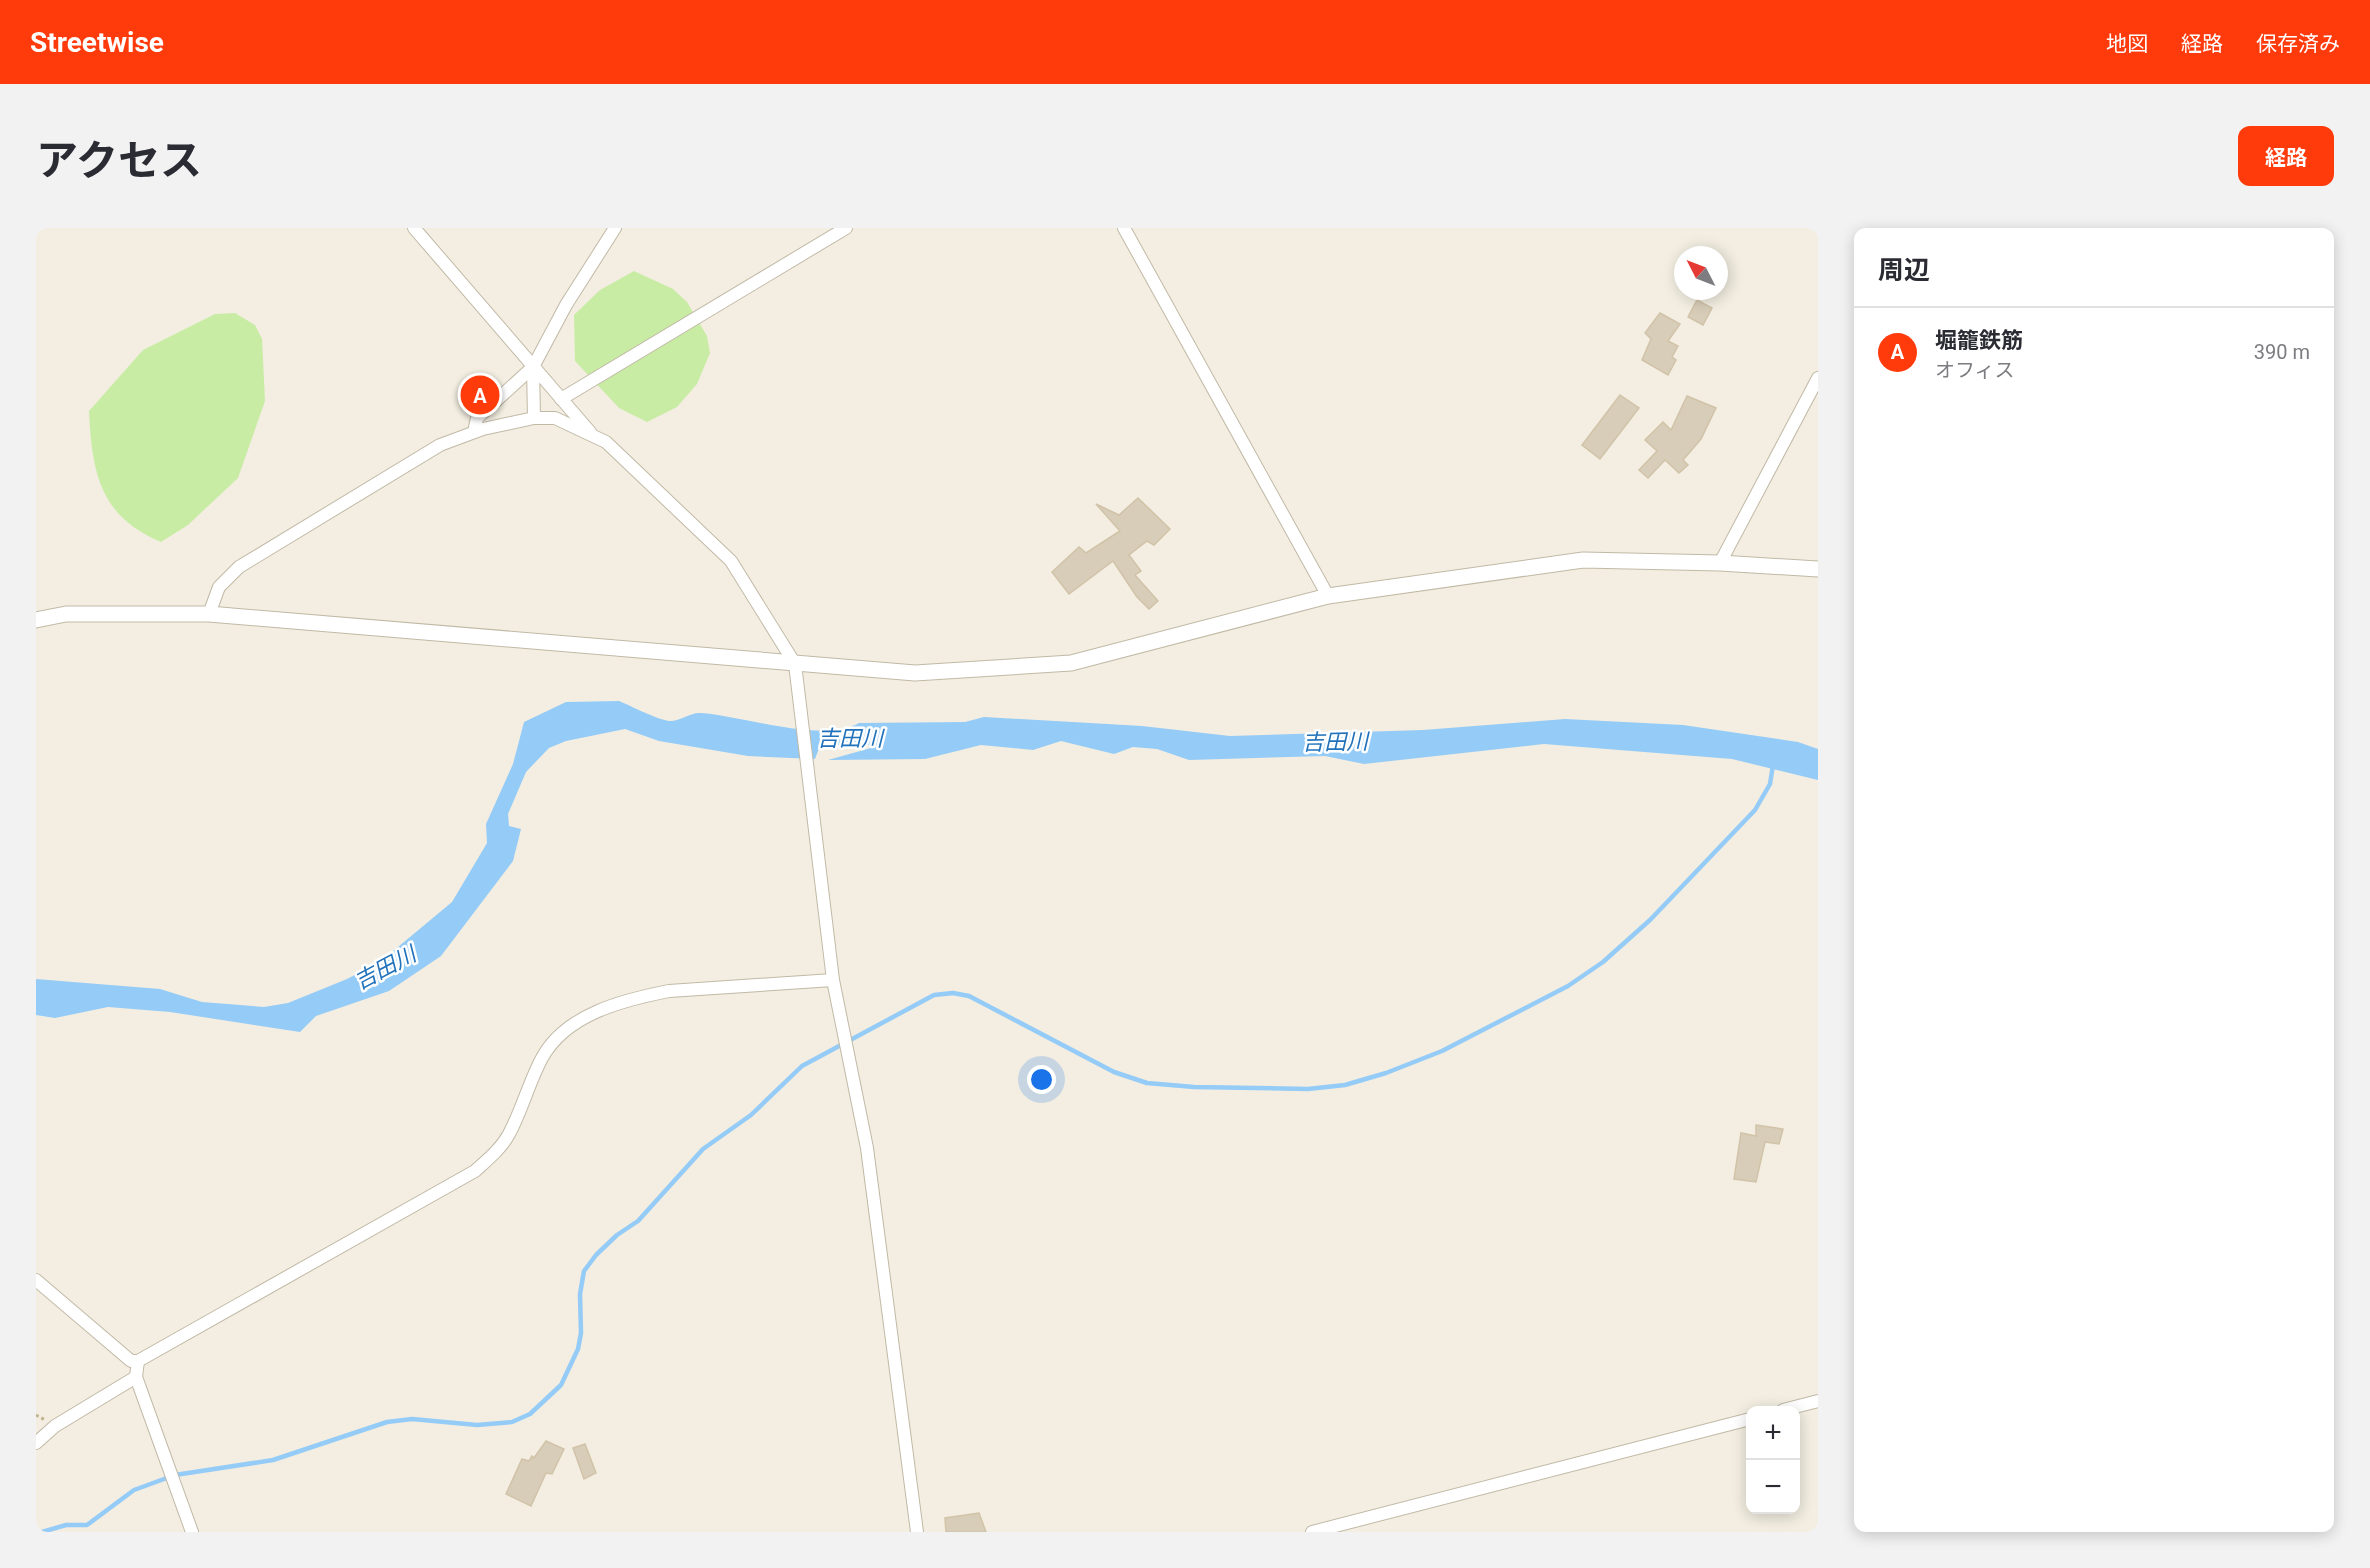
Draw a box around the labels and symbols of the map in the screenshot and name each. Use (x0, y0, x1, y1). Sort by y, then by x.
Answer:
north arrow (1674, 246, 1728, 300)
pin: A (460, 372, 500, 418)
water label: 吉田川 (817, 726, 885, 751)
water label: 吉田川 (1302, 729, 1370, 755)
water label: 吉田川 (350, 941, 422, 995)
your location (1027, 1065, 1056, 1094)

